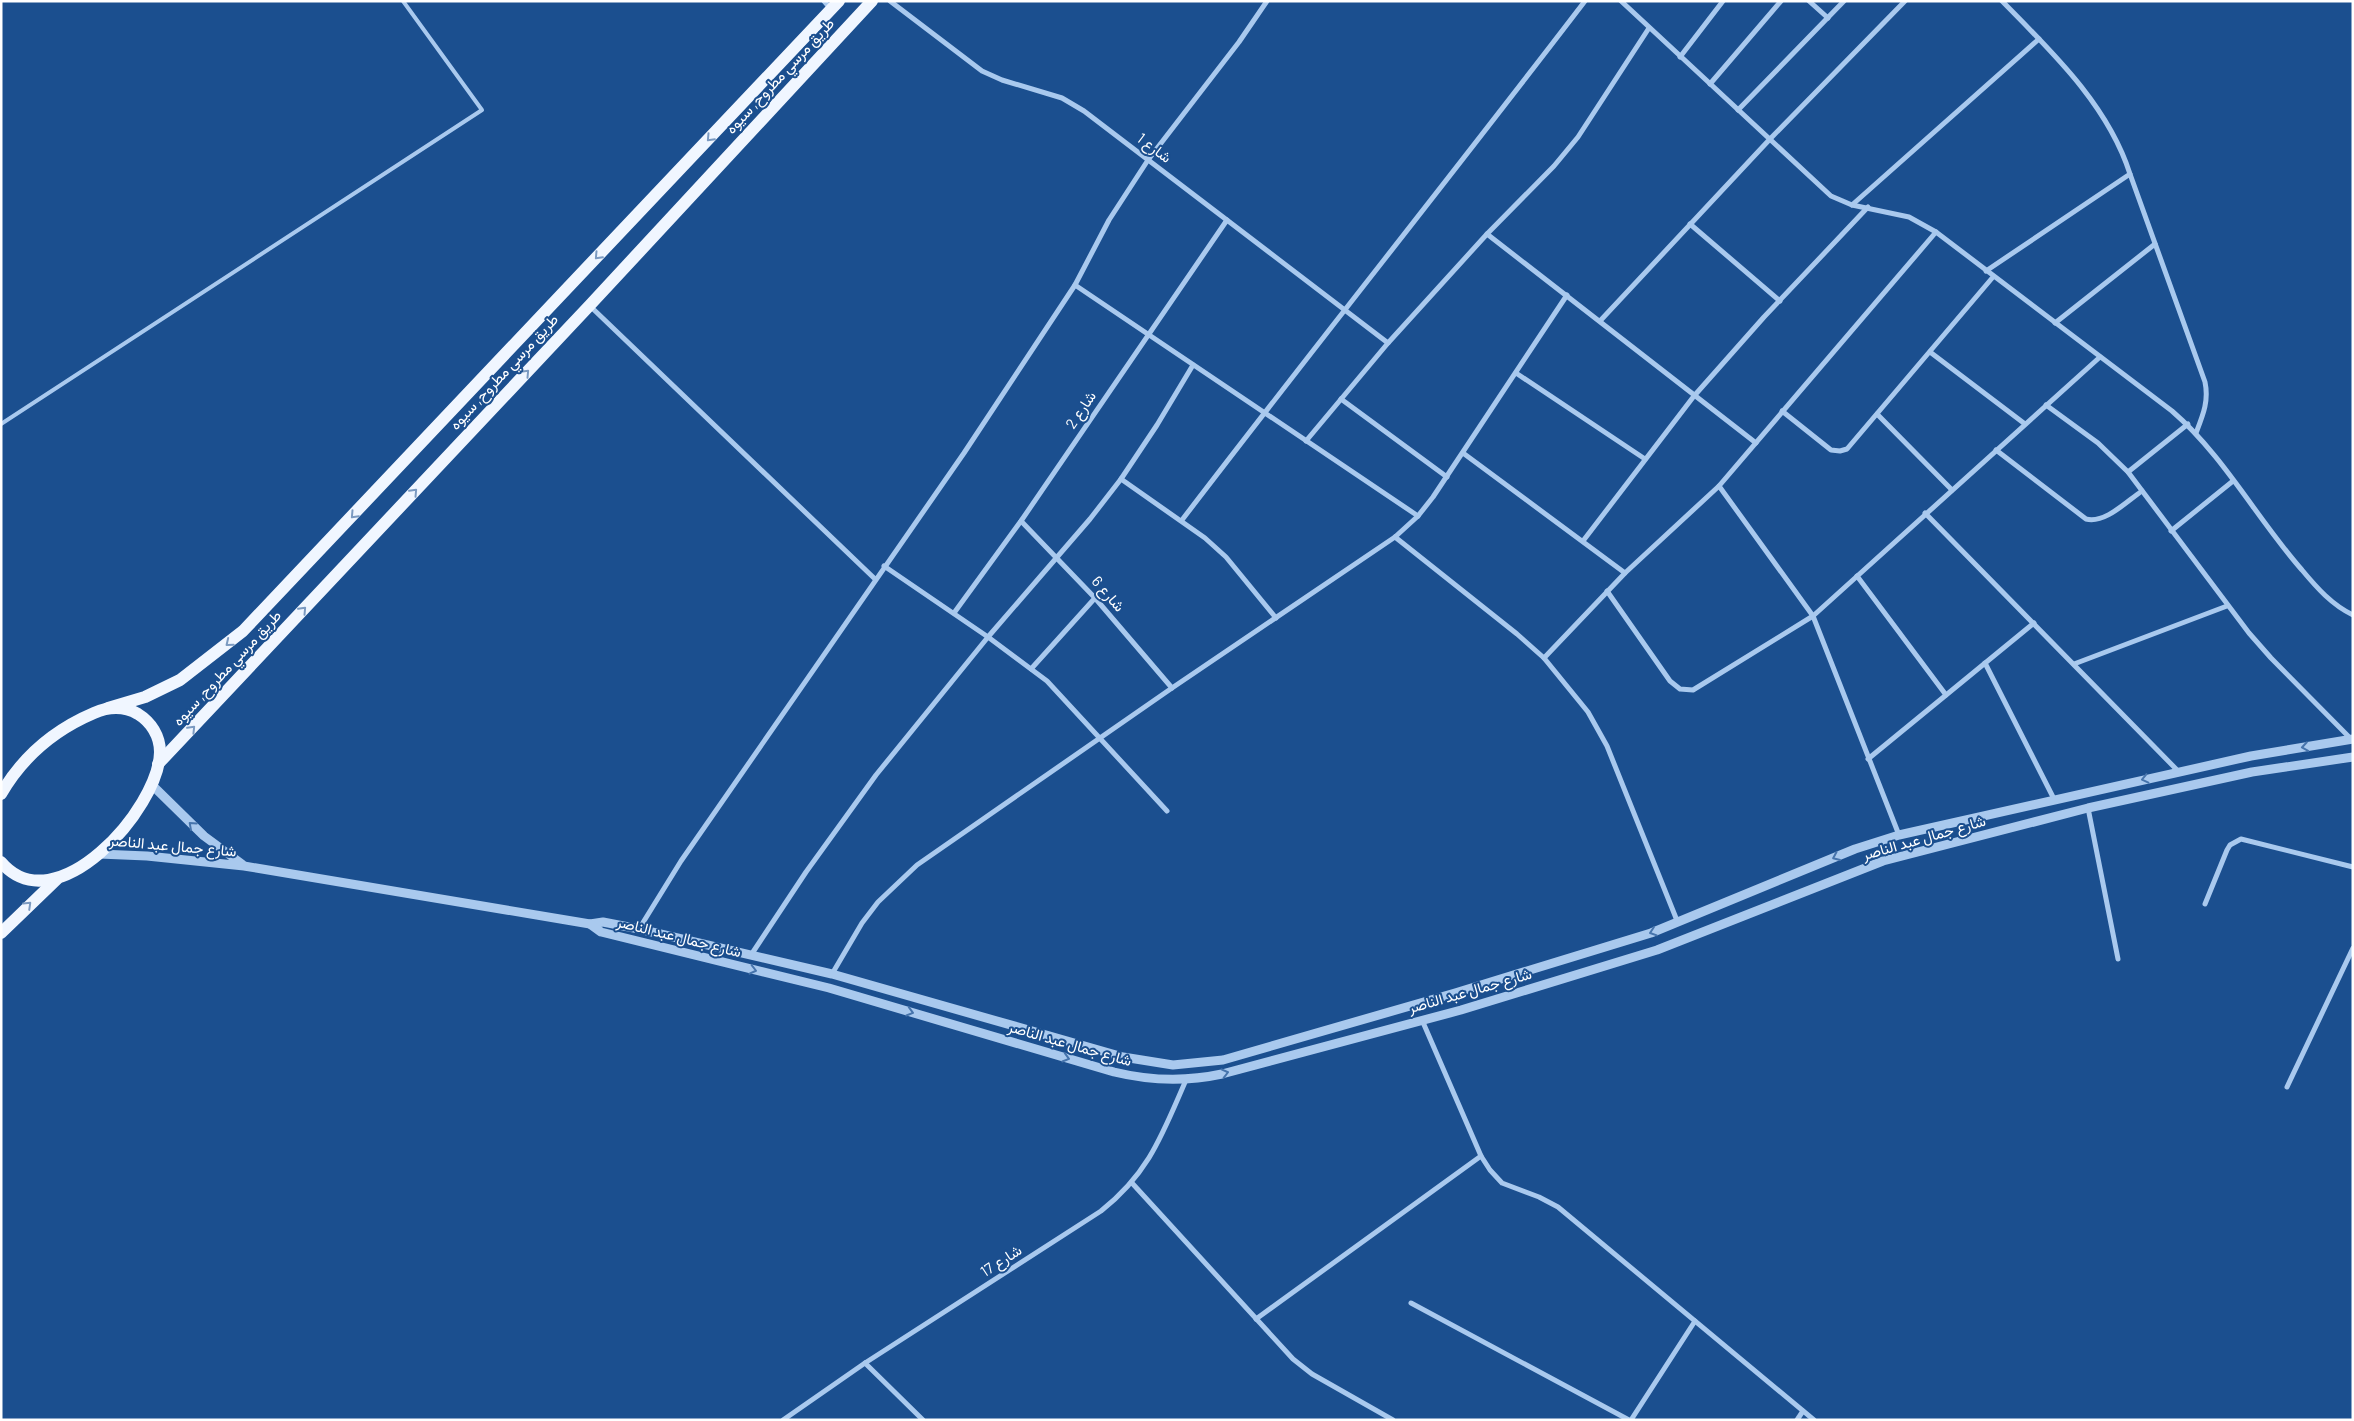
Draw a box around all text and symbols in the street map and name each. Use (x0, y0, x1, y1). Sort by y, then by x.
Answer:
street label: طريق مرسي مطروح, سيوه (721, 14, 841, 140)
street label: شارع 1 (1132, 128, 1176, 168)
one-way arrow (707, 133, 716, 142)
one-way arrow (595, 251, 604, 260)
street label: طريق مرسي مطروح, سيوه (445, 310, 565, 436)
one-way arrow (520, 370, 529, 379)
street label: شارع 2 (1061, 387, 1102, 433)
one-way arrow (408, 488, 417, 497)
one-way arrow (351, 509, 360, 518)
street label: شارع 6 (1086, 572, 1129, 617)
street label: طريق مرسي مطروح, سيوه (168, 606, 288, 732)
one-way arrow (297, 607, 306, 616)
one-way arrow (225, 638, 234, 647)
one-way arrow (186, 725, 195, 734)
one-way arrow (2300, 742, 2309, 752)
one-way arrow (2141, 773, 2150, 784)
street label: شارع جمال عبد الناصر (1859, 811, 1988, 866)
one-way arrow (189, 822, 198, 831)
street label: شارع جمال عبد الناصر (108, 830, 238, 863)
one-way arrow (1832, 851, 1841, 862)
one-way arrow (22, 902, 31, 911)
street label: شارع جمال عبد الناصر (614, 912, 743, 963)
one-way arrow (1649, 927, 1658, 937)
one-way arrow (749, 964, 757, 974)
street label: شارع جمال عبد الناصر (1405, 964, 1534, 1019)
one-way arrow (906, 1007, 914, 1017)
street label: شارع جمال عبد الناصر (1005, 1017, 1134, 1072)
one-way arrow (1062, 1053, 1070, 1063)
one-way arrow (1221, 1068, 1230, 1079)
street label: شارع 17 (976, 1240, 1026, 1283)

